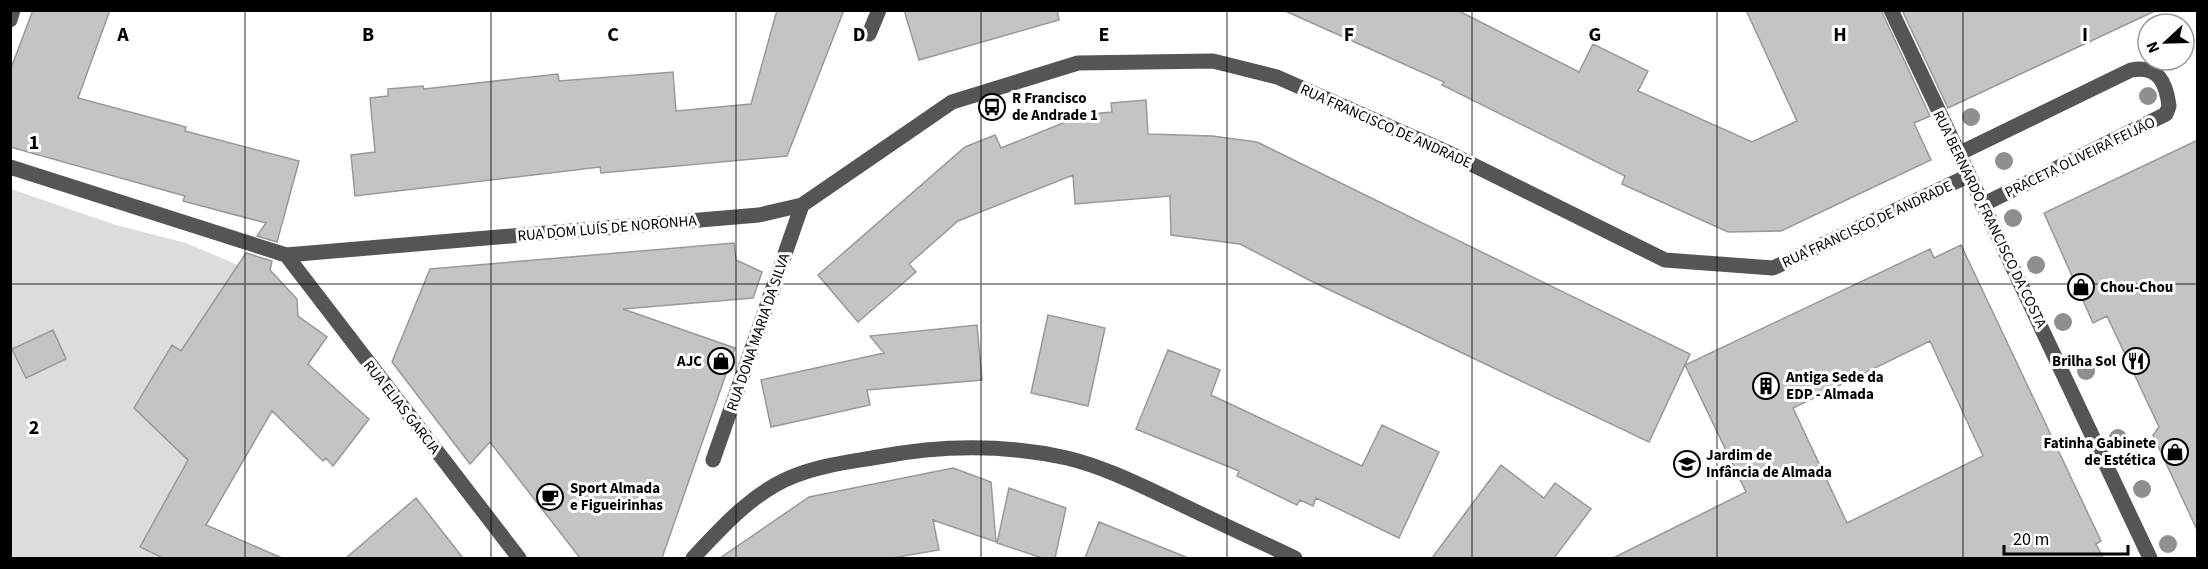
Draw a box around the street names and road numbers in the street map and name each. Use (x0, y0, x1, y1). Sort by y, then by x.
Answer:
street label: RUA FRANCISCO DE ANDRADE (1297, 79, 1475, 174)
street label: RUA BERNARDO FRANCISCO DA COSTA (1928, 107, 2052, 332)
street label: PRACETA OLIVEIRA FEIJÃO (2002, 112, 2159, 203)
street label: RUA FRANCISCO DE ANDRADE (1779, 176, 1956, 273)
street label: RUA DOM LUÍS DE NORONHA (517, 210, 698, 247)
street label: RUA DONA MARIA DA SILVA (722, 250, 796, 414)
street label: RUA ELIAS GARCIA (358, 356, 445, 459)

